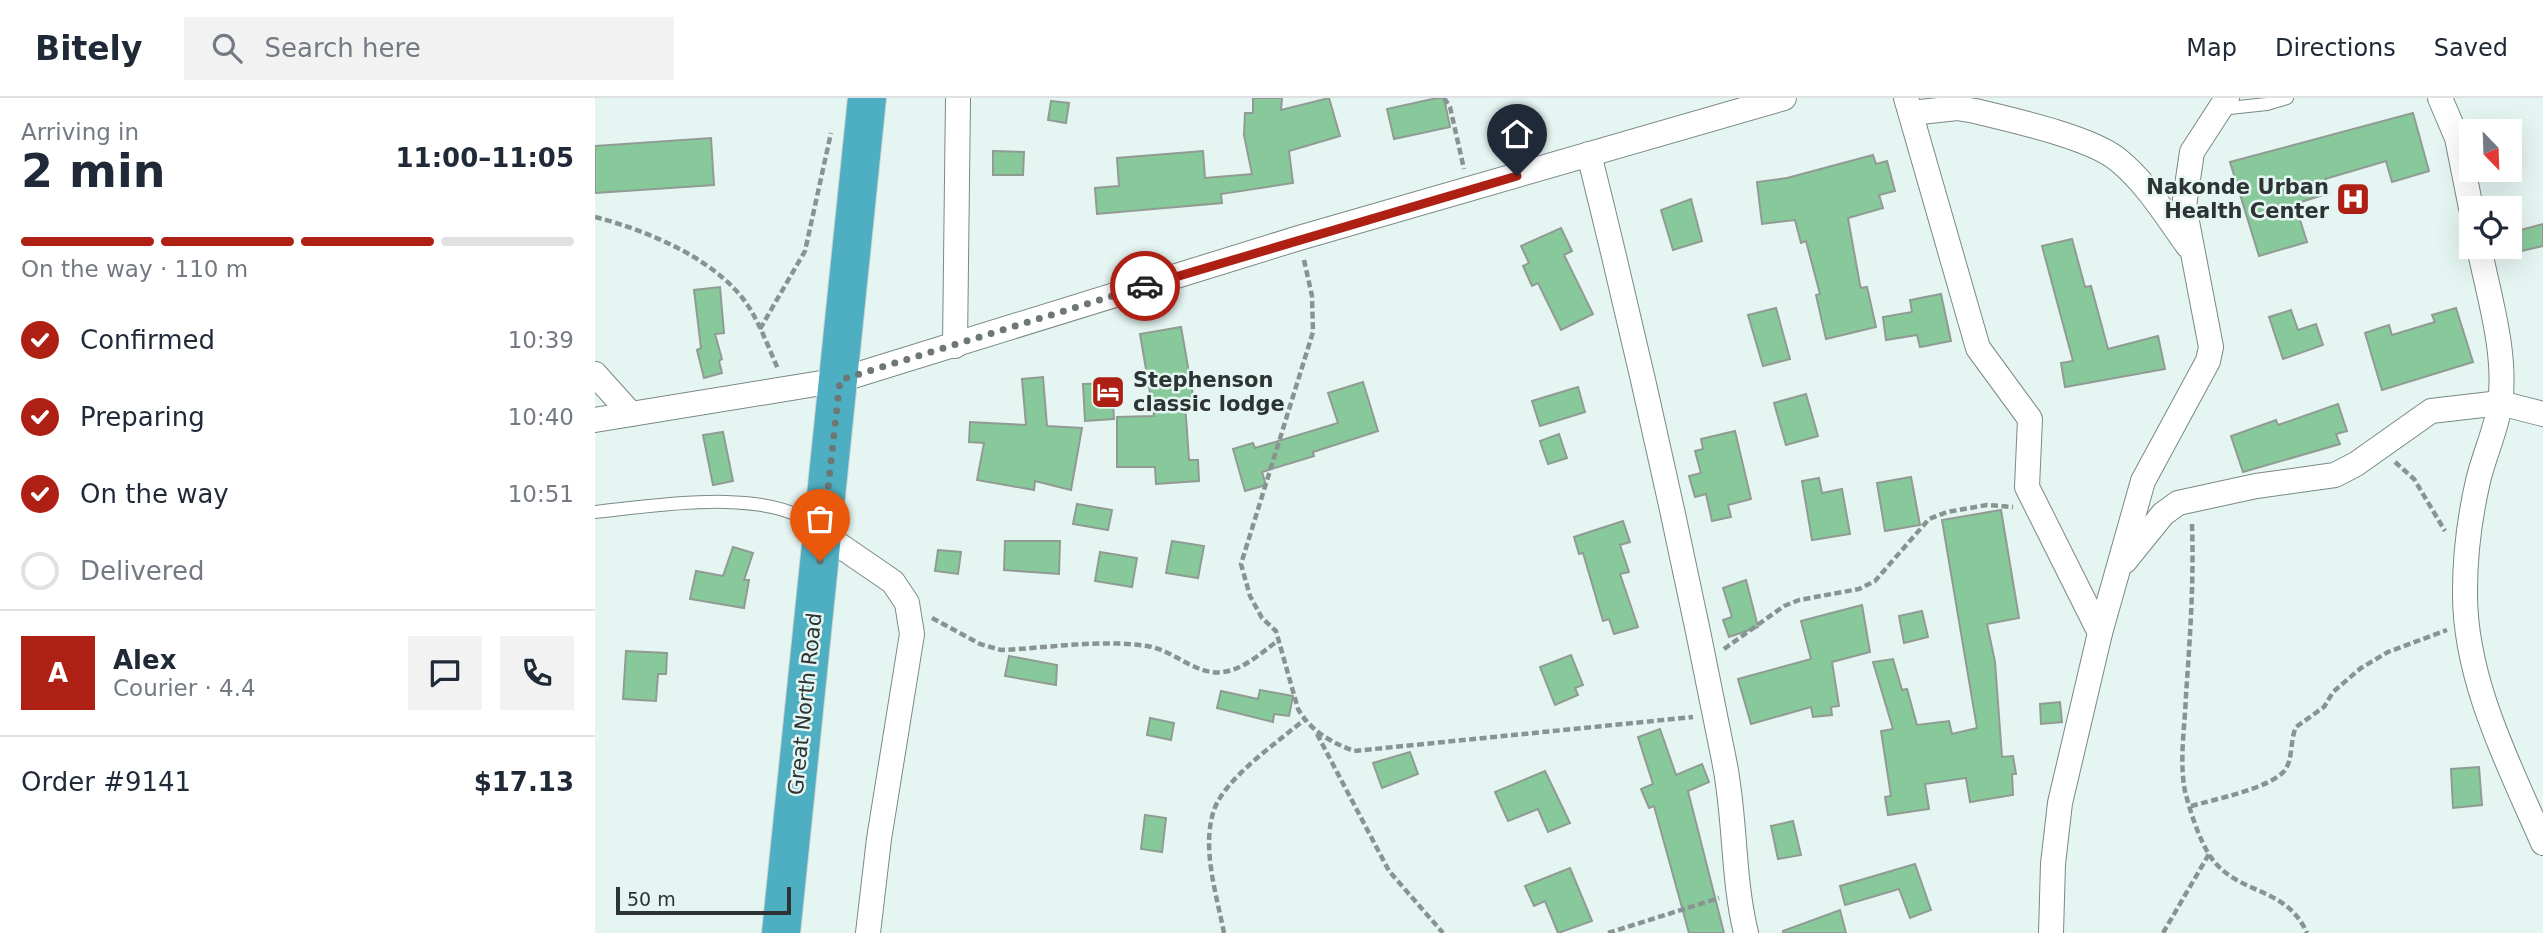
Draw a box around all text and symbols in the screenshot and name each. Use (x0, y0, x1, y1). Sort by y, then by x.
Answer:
search box (184, 17, 674, 80)
text: Bitely (35, 29, 142, 68)
icon: search (208, 29, 246, 67)
text: Search here (264, 33, 421, 63)
text: Map (2186, 34, 2237, 62)
text: Directions (2275, 34, 2396, 62)
text: Saved (2434, 34, 2508, 62)
pin (1487, 104, 1547, 176)
icon: home (1498, 115, 1536, 153)
text: Arriving in (21, 119, 139, 145)
north arrow (2459, 119, 2522, 182)
map controls (2459, 119, 2522, 259)
text: 11:00–11:05 (395, 143, 574, 173)
text: 2 min (21, 144, 165, 198)
place label: Nakonde Urban Health Center (2146, 175, 2330, 223)
hospital icon: Nakonde Urban Health Center (2334, 180, 2372, 218)
button: locate (2459, 196, 2522, 259)
courier (1110, 251, 1180, 321)
text: On the way · 110 m (21, 256, 248, 282)
icon: car (1126, 267, 1164, 305)
icon: check (21, 321, 59, 359)
text: Confirmed (80, 325, 215, 355)
text: 10:39 (508, 327, 574, 353)
place label: Stephenson classic lodge (1133, 368, 1285, 416)
hotel icon: Stephenson classic lodge (1089, 373, 1127, 411)
icon: check (21, 398, 59, 436)
text: Preparing (80, 402, 205, 432)
text: 10:40 (508, 404, 574, 430)
icon: check (21, 475, 59, 513)
text: On the way (80, 479, 229, 509)
text: 10:51 (508, 481, 574, 507)
pin (790, 489, 850, 561)
icon: bag (801, 500, 839, 538)
text: Delivered (80, 556, 204, 586)
street label: Great North Road (783, 612, 827, 796)
button: chat (408, 636, 482, 710)
button: phone (500, 636, 574, 710)
text: Alex (113, 645, 176, 675)
text: A (48, 658, 68, 688)
text: Courier · 4.4 (113, 675, 256, 701)
text: Order #9141 (21, 767, 191, 797)
text: $17.13 (474, 767, 574, 797)
scale bar (616, 884, 791, 916)
text: 50 m (627, 888, 676, 910)

